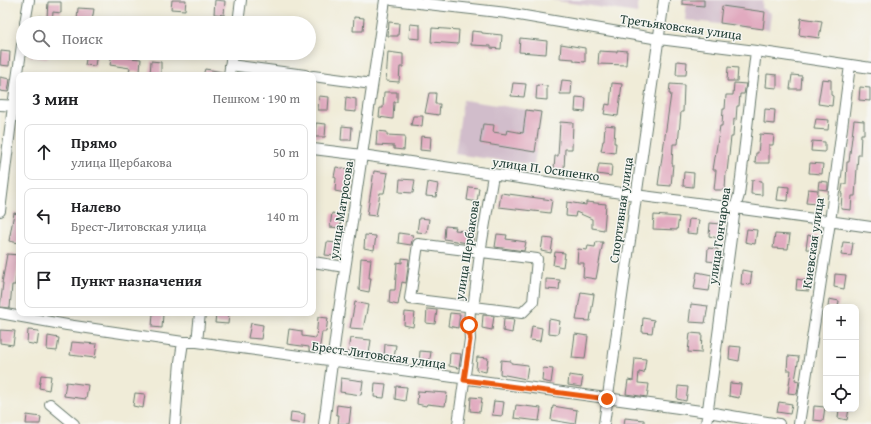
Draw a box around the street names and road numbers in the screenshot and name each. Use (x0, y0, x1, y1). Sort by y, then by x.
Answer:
street label: Третьяковская улица (619, 9, 744, 45)
street label: улица П. Осипенко (490, 152, 601, 186)
street label: Спортивная улица (604, 155, 638, 264)
street label: улица Матросова (324, 159, 358, 261)
street label: улица Гончарова (703, 185, 735, 287)
street label: Киевская улица (797, 196, 829, 290)
street label: улица Щербакова (450, 198, 484, 302)
street label: Брест-Литовская улица (311, 336, 448, 374)

